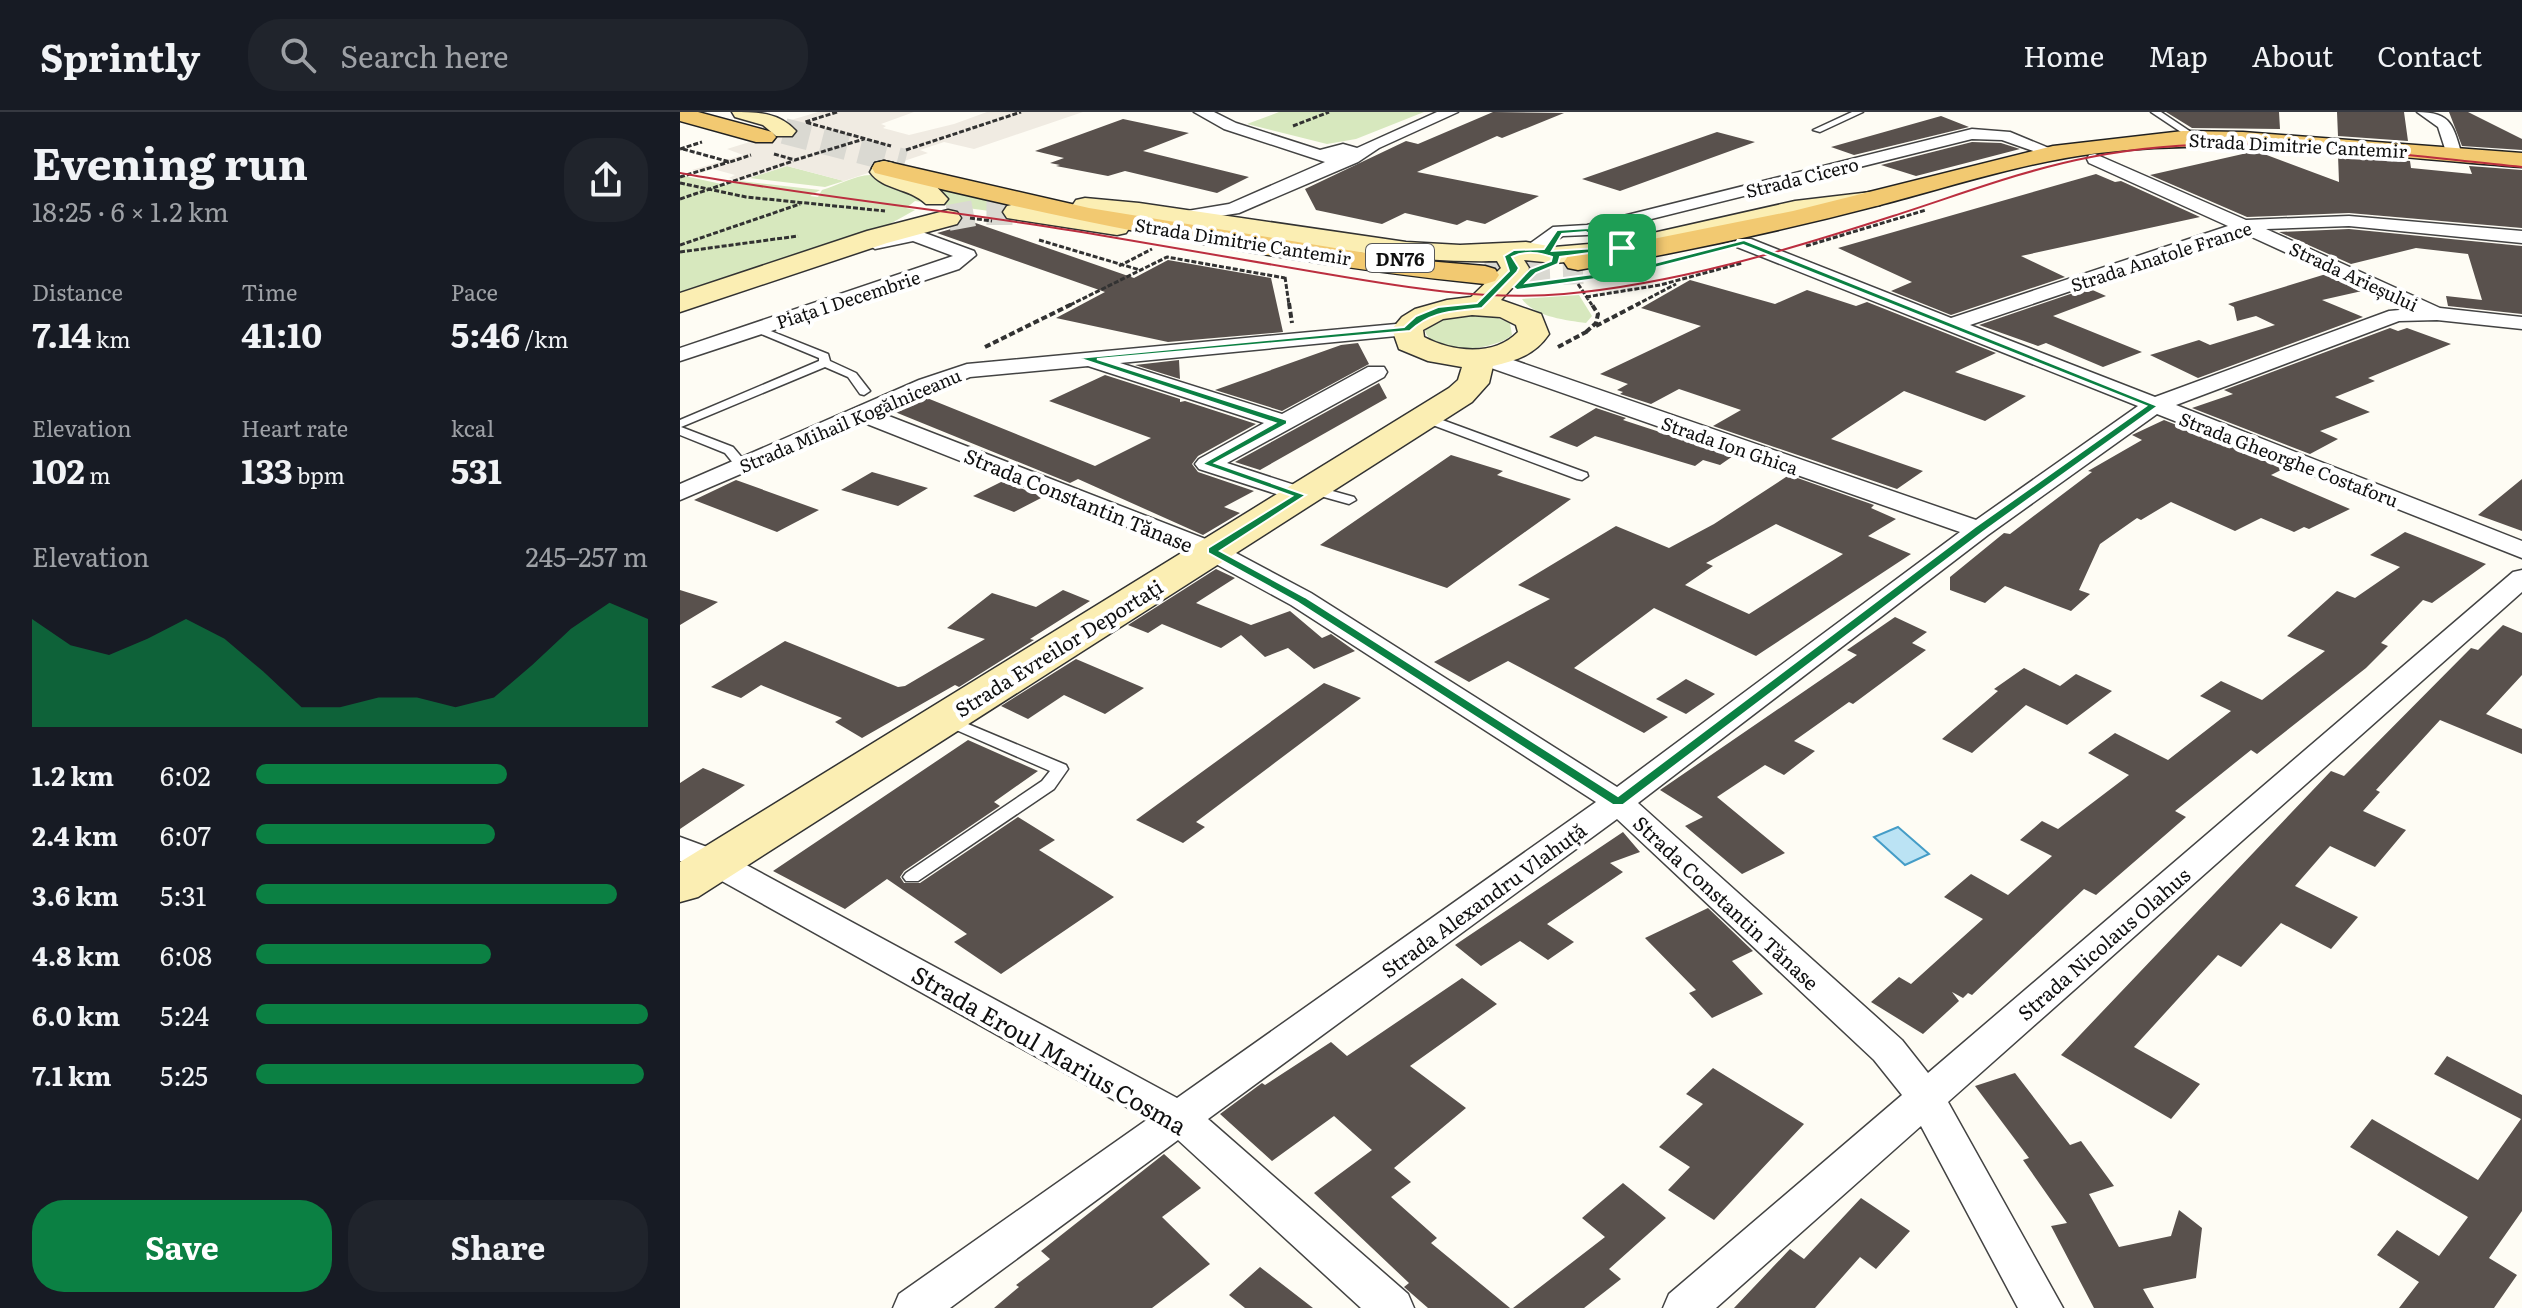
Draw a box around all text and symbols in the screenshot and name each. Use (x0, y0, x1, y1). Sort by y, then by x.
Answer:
search box (248, 19, 808, 91)
text: Sprintly (40, 27, 200, 84)
icon: search (276, 33, 320, 77)
text: Search here (340, 33, 508, 77)
text: Home (2023, 34, 2104, 76)
text: Map (2148, 34, 2208, 76)
text: About (2252, 34, 2333, 76)
text: Contact (2377, 34, 2482, 76)
street label: Strada Dimitrie Cantemir (2188, 126, 2408, 164)
text: Evening run (32, 128, 308, 194)
button: share (564, 138, 648, 222)
street label: Strada Cicero (1743, 150, 1861, 204)
text: 18:25 · 6 × 1.2 km (32, 191, 229, 230)
street label: Strada Dimitrie Cantemir (1133, 211, 1354, 272)
pin (1588, 214, 1656, 282)
street label: Strada Anatole France (2067, 214, 2255, 298)
icon: arrive (1600, 226, 1644, 270)
street label: Strada Arieșului (2285, 234, 2423, 318)
road number: DN76 (1366, 244, 1434, 272)
street label: Piața 1 Decembrie (772, 263, 924, 335)
text: Distance (32, 275, 123, 308)
text: Time (241, 275, 297, 308)
text: Pace (451, 275, 498, 308)
text: 7.14 (32, 308, 91, 358)
text: 41:10 (241, 308, 322, 358)
text: 5:46 (451, 308, 520, 358)
text: km (91, 322, 131, 355)
text: /km (520, 322, 569, 355)
street label: Strada Mihail Kogălniceanu (735, 361, 965, 479)
street label: Strada Gheorghe Costaforu (2176, 405, 2402, 513)
street label: Strada Ion Ghica (1658, 409, 1802, 481)
text: Elevation (32, 411, 131, 444)
text: Heart rate (241, 411, 348, 444)
text: kcal (451, 411, 494, 444)
street label: Strada Constantin Tănase (960, 439, 1198, 559)
text: 102 (32, 444, 85, 494)
text: 133 (241, 444, 293, 494)
text: 531 (451, 444, 502, 494)
text: m (85, 458, 111, 491)
text: bpm (293, 458, 345, 491)
text: Elevation (32, 536, 150, 575)
text: 245–257 m (525, 536, 648, 575)
street label: Strada Evreilor Deportaţi (948, 571, 1168, 723)
text: 1.2 km (32, 755, 114, 794)
text: 6:02 (160, 755, 211, 794)
street label: Strada Constantin Tănase (1627, 808, 1827, 996)
street label: Strada Alexandru Vlahuță (1374, 814, 1592, 984)
text: 2.4 km (32, 815, 118, 854)
text: 6:07 (160, 815, 211, 854)
street label: Strada Nicolaus Olahus (2010, 859, 2196, 1027)
text: 3.6 km (32, 875, 119, 914)
text: 5:31 (160, 875, 206, 914)
text: 4.8 km (32, 935, 120, 974)
text: 6:08 (160, 935, 212, 974)
street label: Strada Eroul Marius Cosma (906, 956, 1194, 1142)
text: 6.0 km (32, 995, 120, 1034)
text: 5:24 (160, 995, 209, 1034)
text: 7.1 km (32, 1055, 111, 1094)
text: 5:25 (160, 1055, 208, 1094)
button: Save (32, 1200, 332, 1292)
button: Share (348, 1200, 648, 1292)

